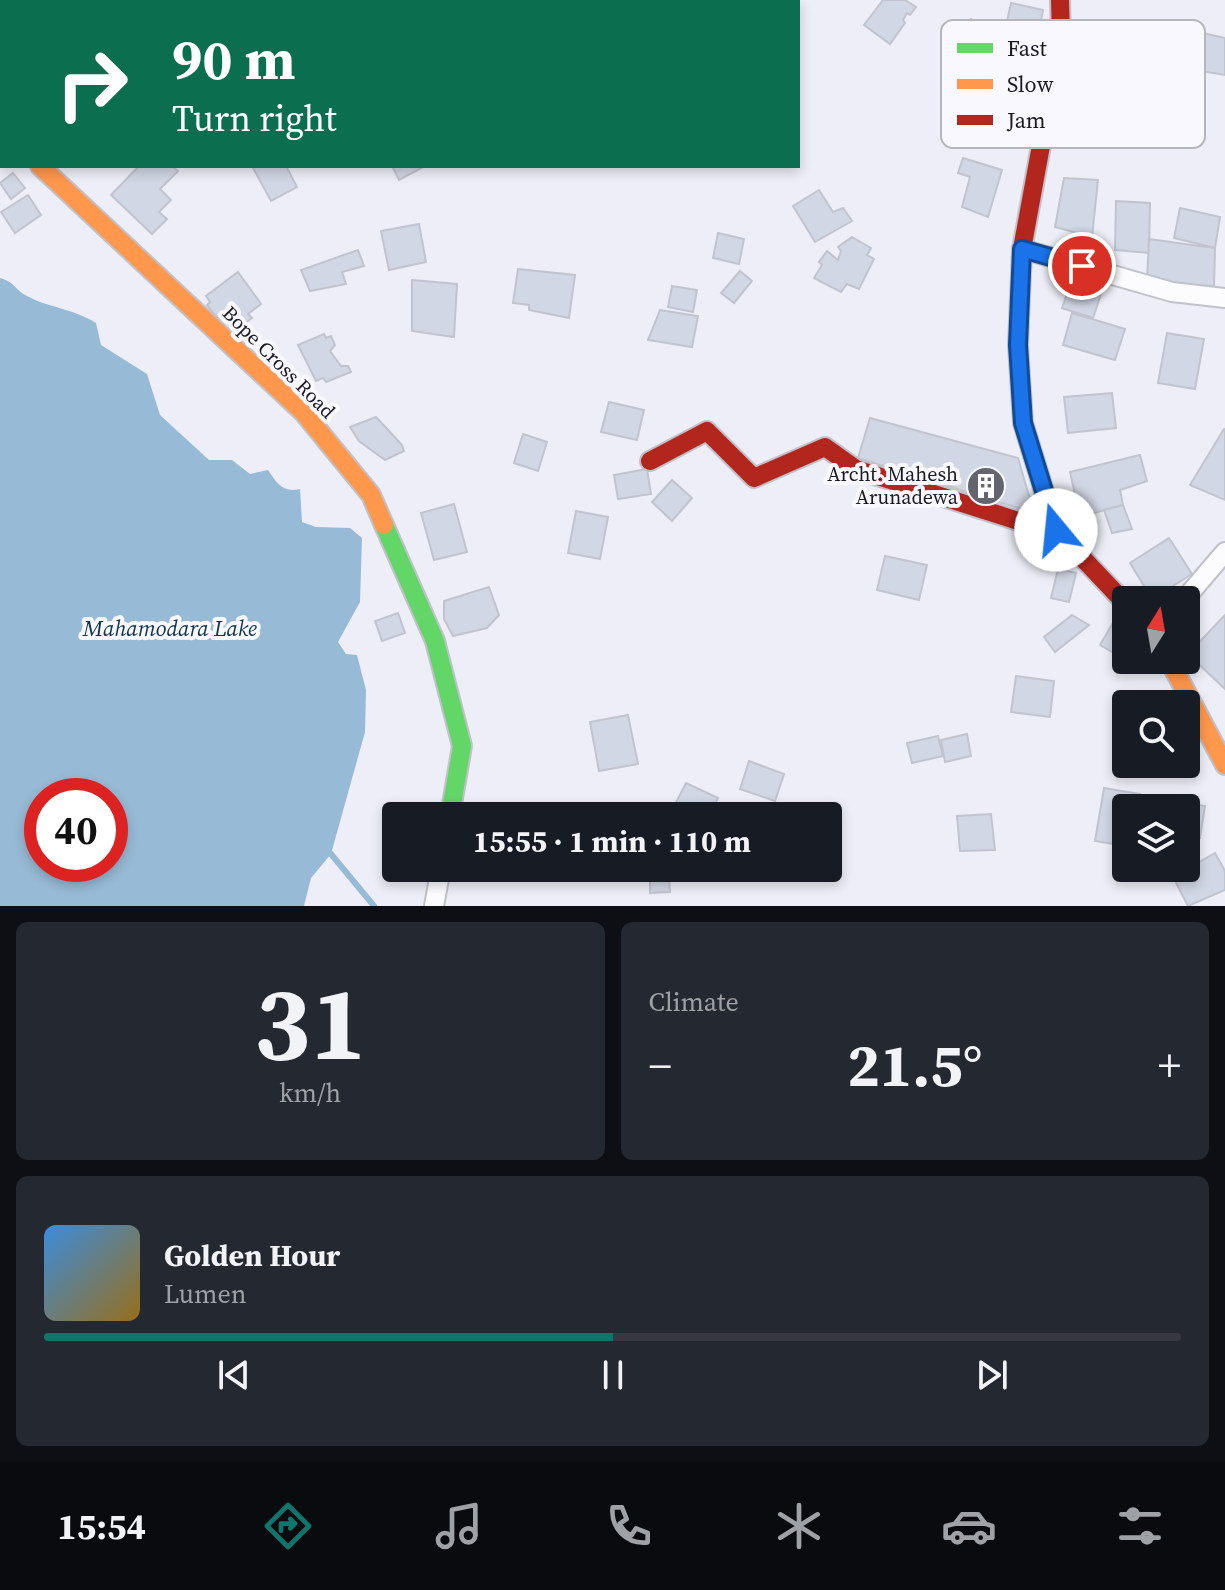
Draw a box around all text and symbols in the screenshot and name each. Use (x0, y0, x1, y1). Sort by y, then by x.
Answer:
legend (941, 20, 1205, 148)
text: 90 m (172, 21, 295, 98)
icon: right (40, 32, 144, 136)
text: Fast (1007, 33, 1048, 63)
text: Slow (1007, 69, 1054, 99)
text: Turn right (172, 94, 337, 143)
text: Jam (1006, 105, 1046, 135)
pin (1048, 232, 1116, 300)
icon: arrive (1060, 244, 1104, 288)
street label: Bope Cross Road (216, 299, 342, 425)
place label: Archt. Mahesh Arunadewa (827, 460, 959, 511)
building icon: Archt. Mahesh Arunadewa (965, 465, 1007, 507)
position arrow (1014, 488, 1098, 572)
north arrow (1112, 586, 1200, 674)
map controls (1112, 586, 1200, 882)
water label: Mahamodara Lake (82, 613, 257, 643)
button: search (1112, 690, 1200, 778)
speed limit sign: 40 (24, 778, 128, 882)
button: layers (1112, 794, 1200, 882)
text: 15:55 · 1 min · 110 m (473, 821, 751, 862)
text: 31 (254, 951, 367, 1094)
text: Climate (649, 984, 739, 1020)
text: 21.5° (847, 1024, 982, 1106)
text: − (649, 1035, 672, 1096)
text: + (1158, 1035, 1181, 1096)
text: km/h (279, 1075, 341, 1111)
text: Golden Hour (164, 1235, 340, 1276)
text: Lumen (164, 1276, 246, 1312)
icon: previous (212, 1353, 256, 1397)
icon: pause (591, 1353, 635, 1397)
icon: next (970, 1353, 1014, 1397)
icon: directions (260, 1498, 316, 1554)
icon: music (431, 1498, 487, 1554)
icon: phone (601, 1498, 657, 1554)
icon: climate (771, 1498, 827, 1554)
icon: car (941, 1498, 997, 1554)
icon: filters (1112, 1498, 1168, 1554)
text: 15:54 (57, 1502, 146, 1551)

